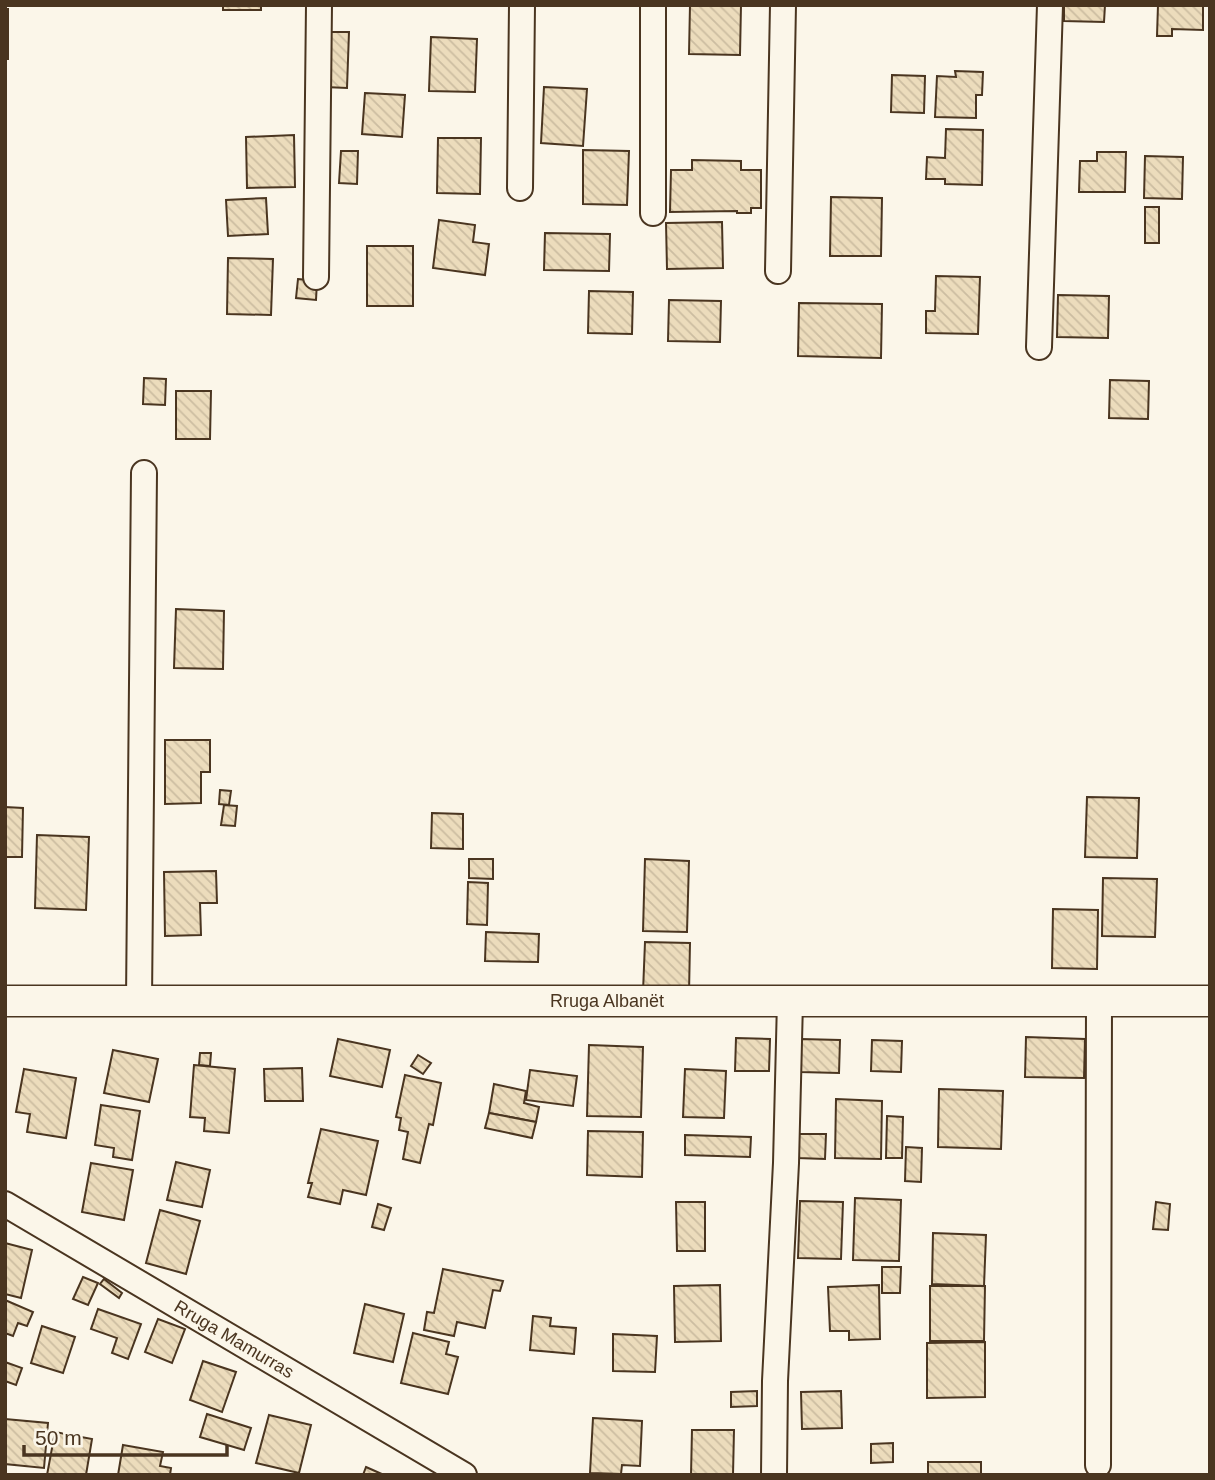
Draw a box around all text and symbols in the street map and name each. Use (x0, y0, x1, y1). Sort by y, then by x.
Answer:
street label: Rruga Albanët (550, 991, 664, 1011)
street label: Rruga Mamurras (171, 1296, 297, 1382)
scale bar (24, 1414, 228, 1458)
text: 50 m (35, 1426, 82, 1449)

